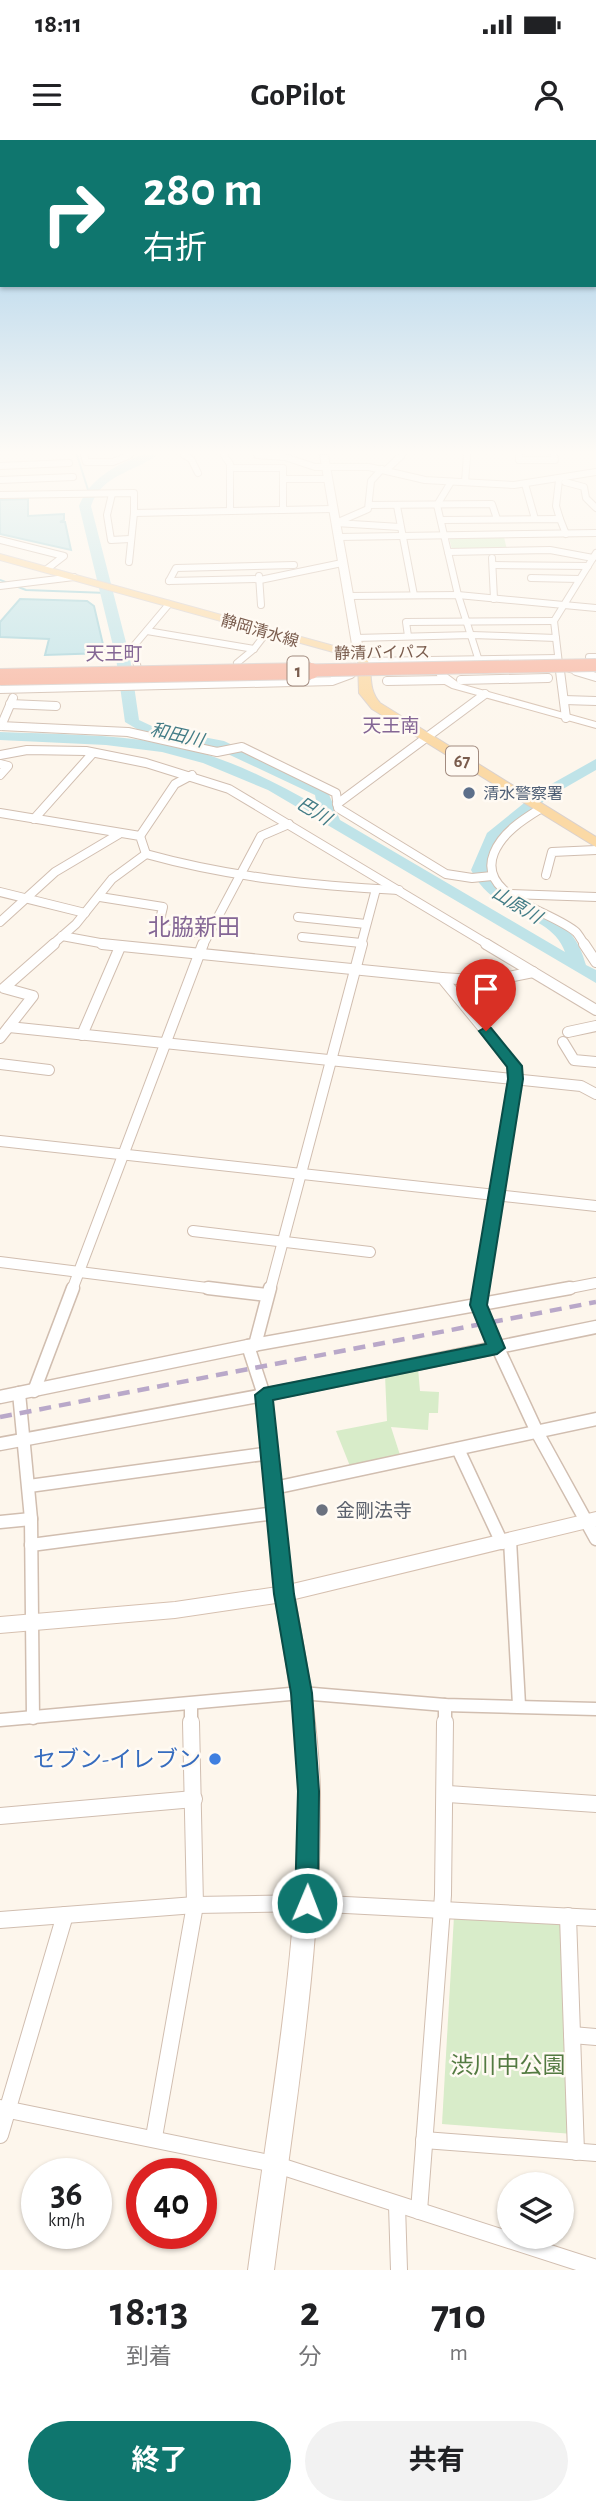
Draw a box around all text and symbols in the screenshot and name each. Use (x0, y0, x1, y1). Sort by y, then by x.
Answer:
text: 18:11 (35, 11, 82, 37)
icon: menu (28, 76, 66, 114)
icon: person (530, 76, 568, 114)
text: GoPilot (251, 79, 345, 111)
text: 280 m (143, 166, 263, 215)
icon: right (28, 168, 119, 259)
text: 右折 (143, 232, 207, 264)
street label: 静岡清水線 (219, 611, 301, 650)
street label: 静清バイパス (334, 643, 430, 662)
district label: 天王町 (85, 645, 143, 664)
road number: 1 (288, 656, 308, 686)
district label: 天王南 (362, 716, 420, 736)
water label: 和田川 (148, 720, 207, 751)
road number: 67 (446, 746, 478, 776)
marker: 清水警察署 (461, 785, 477, 801)
place label: 清水警察署 (483, 785, 563, 802)
water label: 巴川 (293, 794, 336, 830)
water label: 山原川 (489, 883, 546, 929)
district label: 北脇新田 (148, 915, 240, 940)
pin (456, 959, 516, 1031)
icon: arrive (467, 970, 505, 1008)
place label: 金剛法寺 (336, 1500, 412, 1521)
marker: 金剛法寺 (314, 1502, 330, 1518)
place label: セブン-イレブン (33, 1747, 201, 1772)
marker: セブン-イレブン (207, 1751, 223, 1767)
position arrow (270, 1866, 344, 1940)
park label: 渋川中公園 (451, 2053, 566, 2078)
speed limit sign: 40 (126, 2158, 217, 2249)
map controls (497, 2172, 574, 2249)
button: layers (497, 2172, 574, 2249)
text: 36 (50, 2177, 82, 2212)
text: km/h (48, 2212, 85, 2230)
text: 18:13 (110, 2291, 188, 2333)
text: 2 (300, 2291, 320, 2333)
text: 710 (431, 2294, 486, 2336)
text: m (449, 2342, 468, 2365)
text: 到着 (126, 2346, 172, 2369)
text: 分 (298, 2346, 321, 2369)
button: 終了 (28, 2421, 291, 2501)
button: 共有 (305, 2421, 568, 2501)

